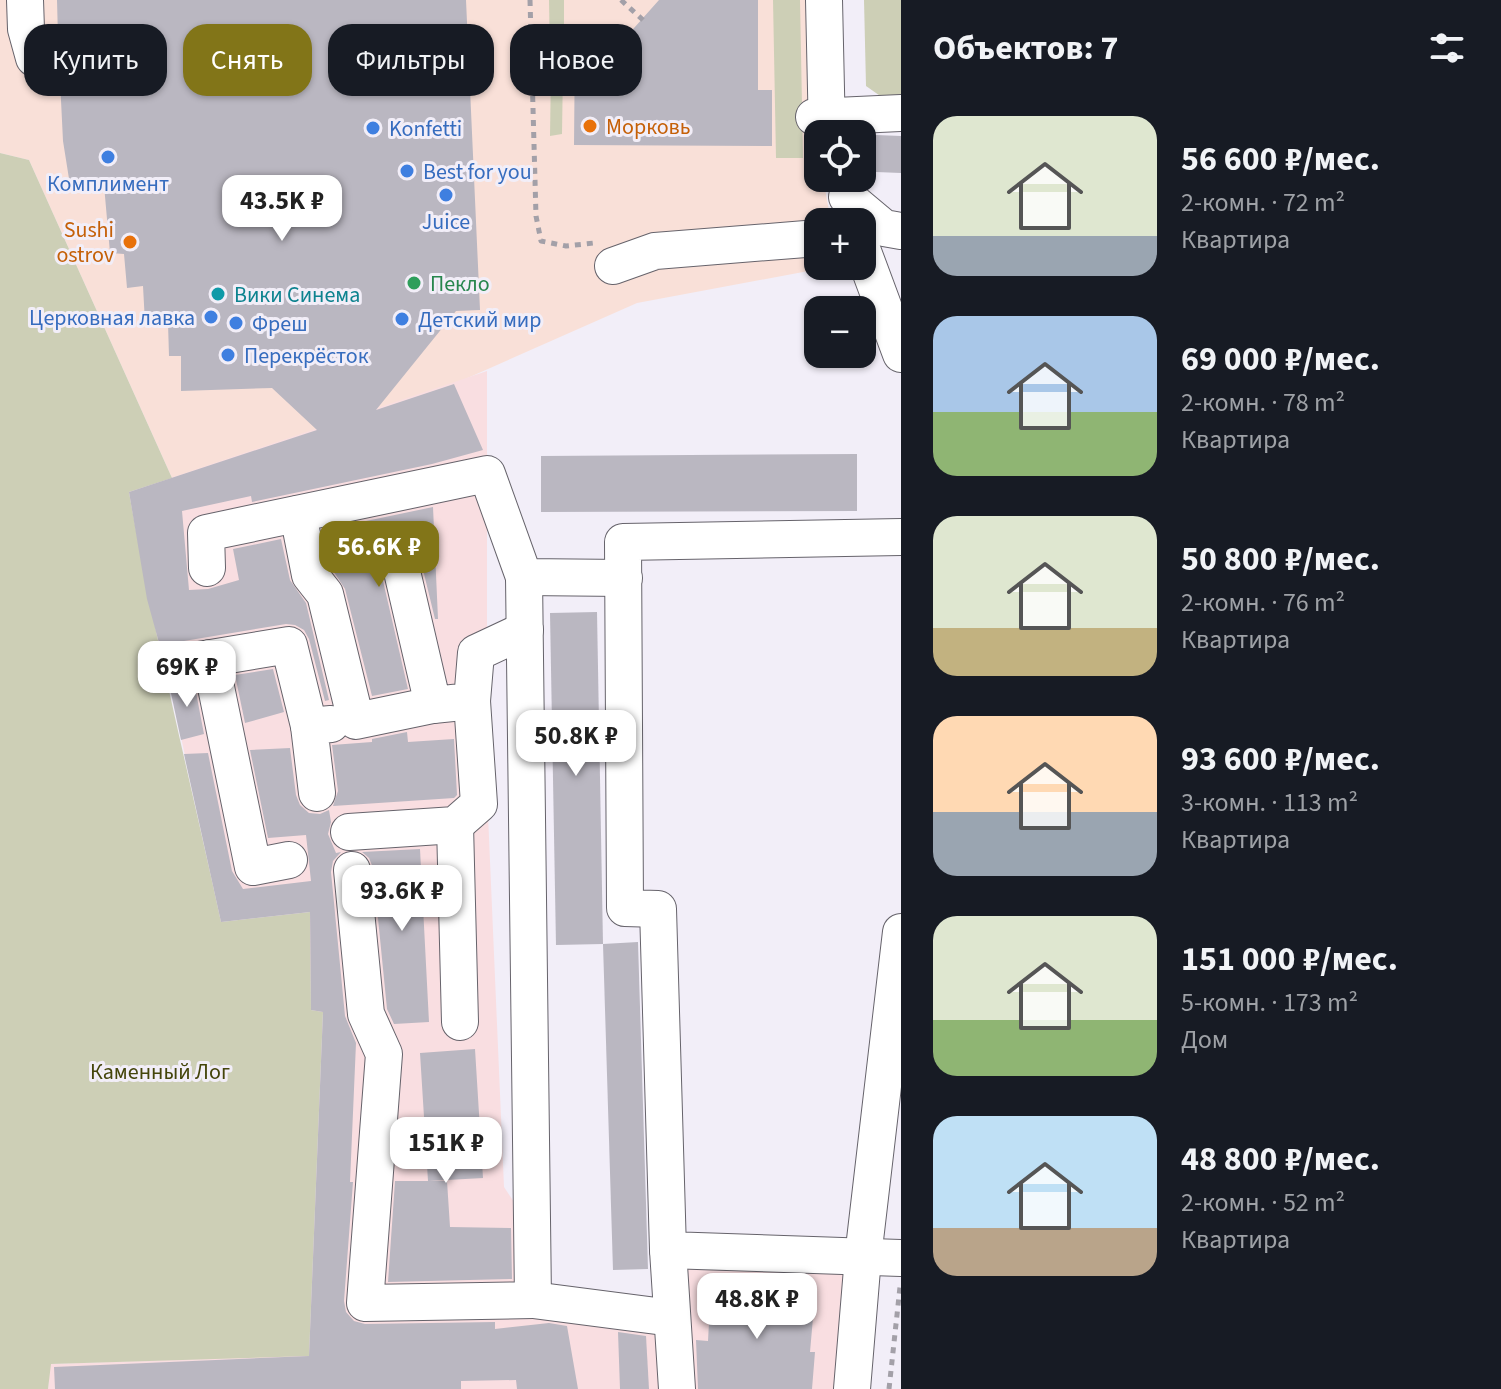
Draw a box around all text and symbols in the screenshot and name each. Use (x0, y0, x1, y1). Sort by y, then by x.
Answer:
chip: Купить (24, 24, 167, 96)
chip: Снять (183, 24, 312, 96)
chip: Фильтры (328, 24, 494, 96)
chip: Новое (510, 24, 642, 96)
text: Объектов: 7 (933, 24, 1118, 73)
icon: filters (1425, 26, 1469, 70)
place label: Морковь (606, 111, 691, 143)
place label: Konfetti (389, 113, 462, 145)
marker: Морковь (581, 117, 599, 135)
marker: Konfetti (364, 119, 382, 137)
map controls (804, 120, 876, 368)
button: locate (804, 120, 876, 192)
text: 56 600 ₽/мес. (1181, 135, 1380, 184)
marker: Комплимент (99, 148, 117, 166)
icon: home (997, 148, 1093, 244)
place label: Best for you (423, 156, 532, 188)
marker: Best for you (398, 162, 416, 180)
place label: Комплимент (47, 168, 169, 200)
pin: 43.5K ₽ (208, 175, 356, 243)
text: 43.5K ₽ (240, 182, 324, 219)
text: 2-комн. · 72 m² (1181, 184, 1345, 221)
marker: Juice (437, 186, 455, 204)
place label: Juice (422, 206, 470, 238)
button: + (804, 208, 876, 280)
place label: Sushi ostrov (56, 214, 115, 271)
text: Квартира (1181, 221, 1290, 258)
marker: Sushi ostrov (121, 233, 139, 251)
place label: Пекло (430, 268, 490, 300)
marker: Пекло (405, 274, 423, 292)
place label: Вики Синема (234, 279, 360, 311)
marker: Вики Синема (209, 285, 227, 303)
button: − (804, 296, 876, 368)
place label: Церковная лавка (29, 302, 195, 334)
place label: Детский мир (418, 304, 541, 336)
marker: Церковная лавка (202, 308, 220, 326)
place label: Фреш (252, 308, 308, 340)
marker: Детский мир (393, 310, 411, 328)
marker: Фреш (227, 314, 245, 332)
text: 69 000 ₽/мес. (1181, 335, 1380, 384)
place label: Перекрёсток (244, 340, 369, 372)
marker: Перекрёсток (219, 346, 237, 364)
icon: home (997, 348, 1093, 444)
text: 2-комн. · 78 m² (1181, 384, 1345, 421)
text: Квартира (1181, 421, 1290, 458)
pin: 56.6K ₽ (305, 521, 453, 589)
text: 56.6K ₽ (337, 528, 421, 565)
text: 50 800 ₽/мес. (1181, 535, 1380, 584)
icon: home (997, 548, 1093, 644)
text: 2-комн. · 76 m² (1181, 584, 1345, 621)
text: Квартира (1181, 621, 1290, 658)
pin: 69K ₽ (131, 641, 243, 709)
text: 69K ₽ (156, 648, 218, 685)
pin: 50.8K ₽ (502, 710, 650, 778)
text: 50.8K ₽ (534, 717, 618, 754)
text: 93 600 ₽/мес. (1181, 735, 1380, 784)
icon: home (997, 748, 1093, 844)
text: 3-комн. · 113 m² (1181, 784, 1358, 821)
text: Квартира (1181, 821, 1290, 858)
pin: 93.6K ₽ (328, 865, 476, 933)
text: 93.6K ₽ (360, 872, 444, 909)
text: 151 000 ₽/мес. (1181, 935, 1398, 984)
icon: home (997, 948, 1093, 1044)
text: 5-комн. · 173 m² (1181, 984, 1358, 1021)
text: Дом (1181, 1021, 1228, 1058)
park label: Каменный Лог (90, 1056, 230, 1088)
pin: 151K ₽ (381, 1117, 511, 1185)
text: 151K ₽ (408, 1124, 484, 1161)
text: 48 800 ₽/мес. (1181, 1135, 1380, 1184)
icon: home (997, 1148, 1093, 1244)
text: 2-комн. · 52 m² (1181, 1184, 1345, 1221)
text: Квартира (1181, 1221, 1290, 1258)
pin: 48.8K ₽ (683, 1273, 831, 1341)
text: 48.8K ₽ (715, 1280, 799, 1317)

